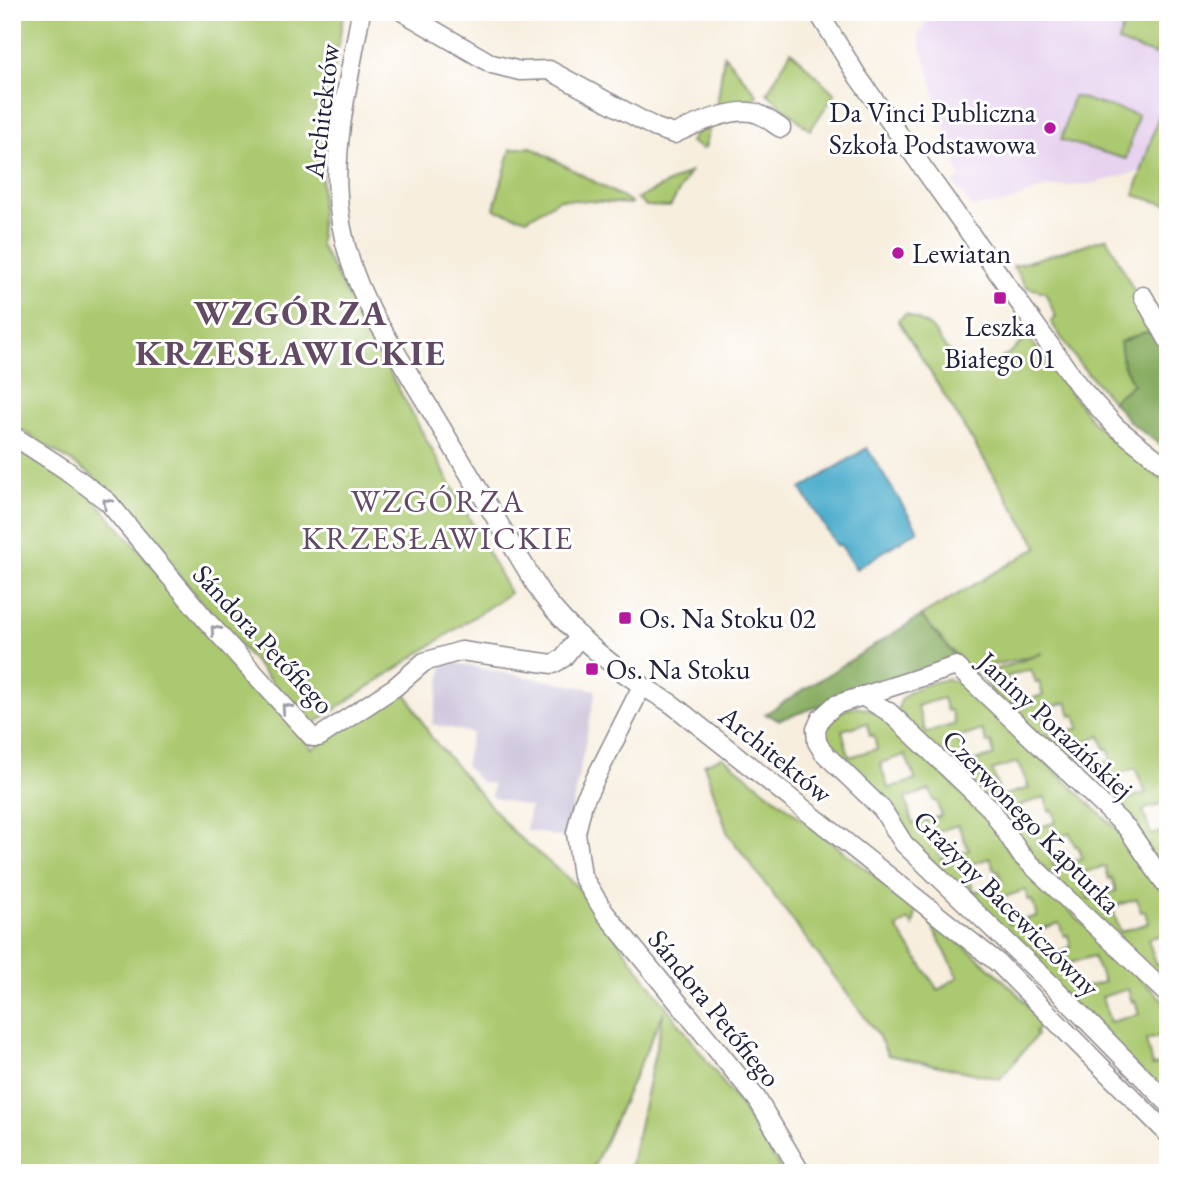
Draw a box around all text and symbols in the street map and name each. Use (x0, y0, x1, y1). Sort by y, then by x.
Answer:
street label: Architektów (295, 41, 347, 182)
place label: Da Vinci Publiczna Szkoła Podstawowa (829, 94, 1037, 162)
marker: Da Vinci Publiczna Szkoła Podstawowa (1042, 120, 1058, 136)
place label: Lewiatan (912, 235, 1011, 271)
marker: Lewiatan (890, 245, 906, 261)
district label: WZGÓRZA KRZESŁAWICKIE (135, 290, 447, 375)
marker: Leszka Białego 01 (992, 290, 1008, 306)
place label: Leszka Białego 01 (944, 308, 1056, 376)
district label: WZGÓRZA KRZESŁAWICKIE (302, 480, 574, 559)
one-way arrow (102, 498, 115, 511)
street label: Sándora Petőfiego (185, 556, 343, 722)
place label: Os. Na Stoku 02 (639, 600, 817, 636)
marker: Os. Na Stoku 02 (617, 610, 633, 626)
one-way arrow (210, 625, 223, 638)
street label: Janiny Porazińskiej (969, 642, 1141, 806)
place label: Os. Na Stoku (606, 651, 751, 687)
marker: Os. Na Stoku (584, 661, 600, 677)
street label: Architektów (711, 697, 841, 811)
one-way arrow (282, 703, 294, 716)
street label: Czerwonego Kapturka (935, 721, 1130, 921)
street label: Grażyny Bacewiczówny (906, 802, 1109, 1005)
street label: Sándora Petőfiego (641, 922, 789, 1094)

